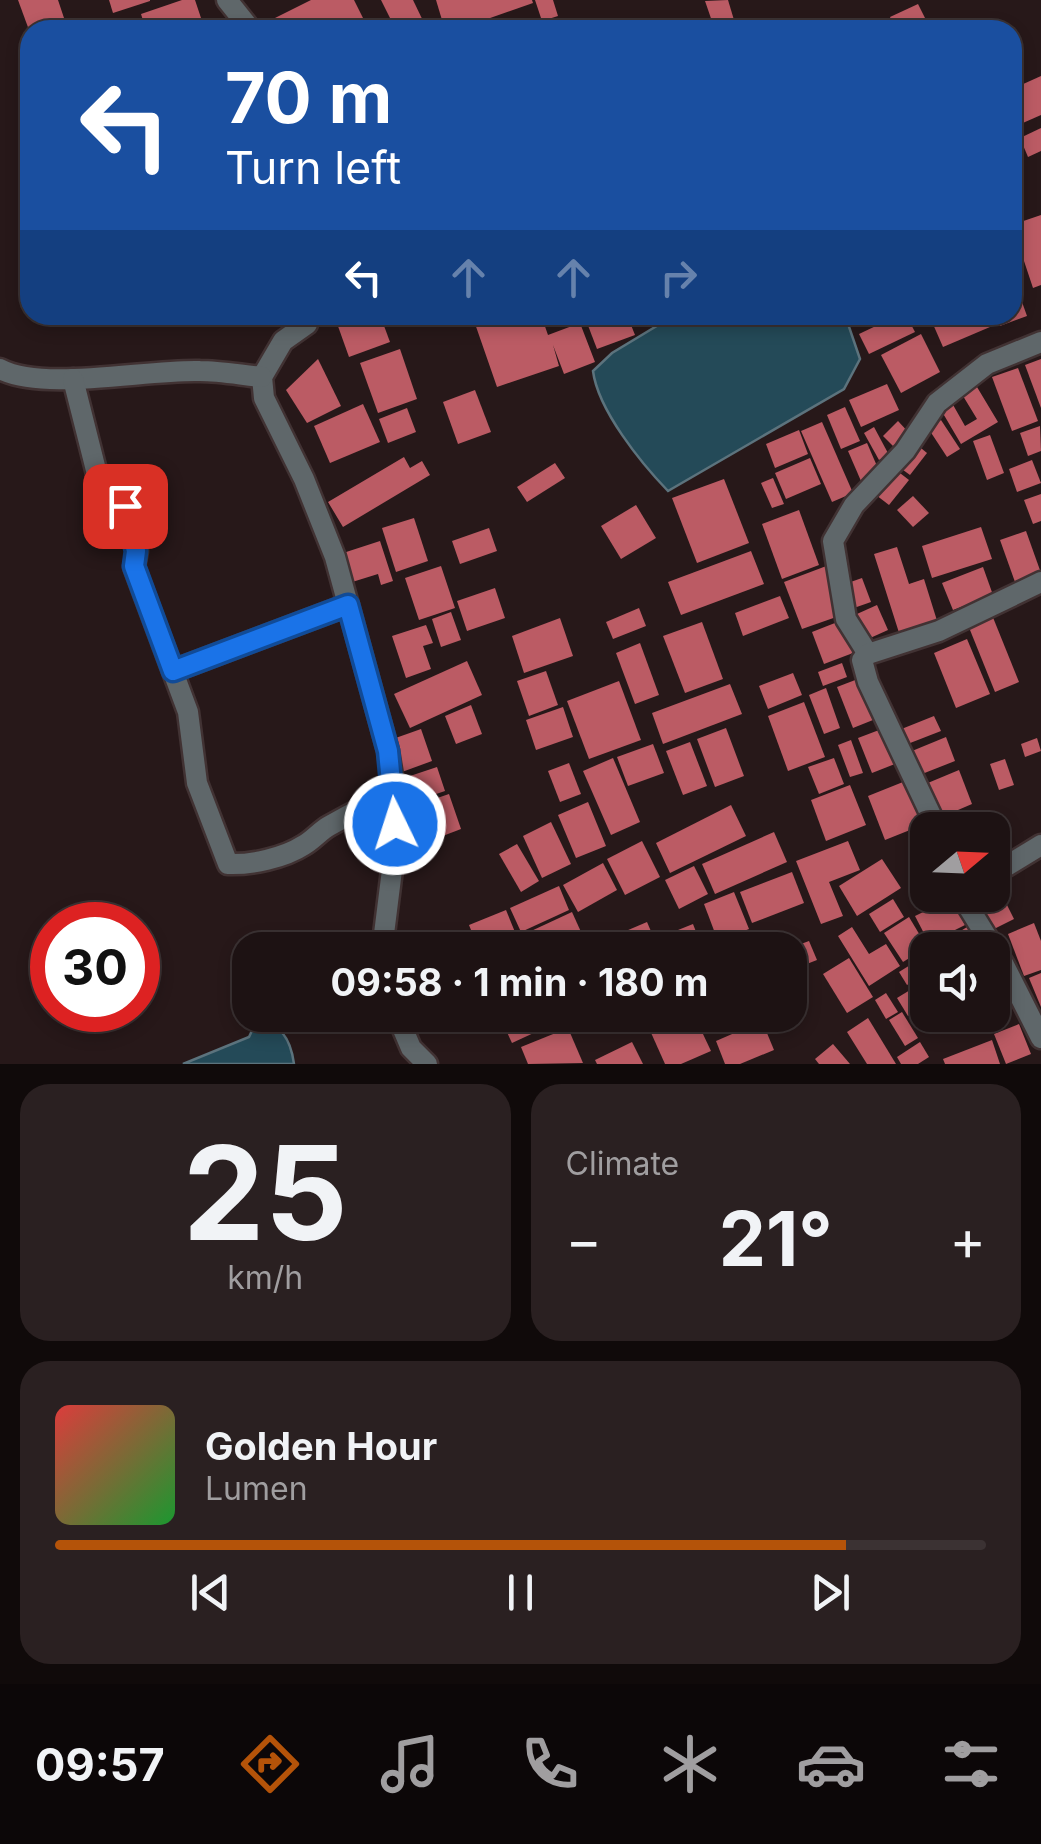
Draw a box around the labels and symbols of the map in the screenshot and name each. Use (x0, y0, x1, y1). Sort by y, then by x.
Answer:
pin (83, 464, 168, 549)
position arrow (343, 772, 447, 876)
north arrow (910, 812, 1010, 912)
speed limit sign: 30 (30, 902, 160, 1032)

